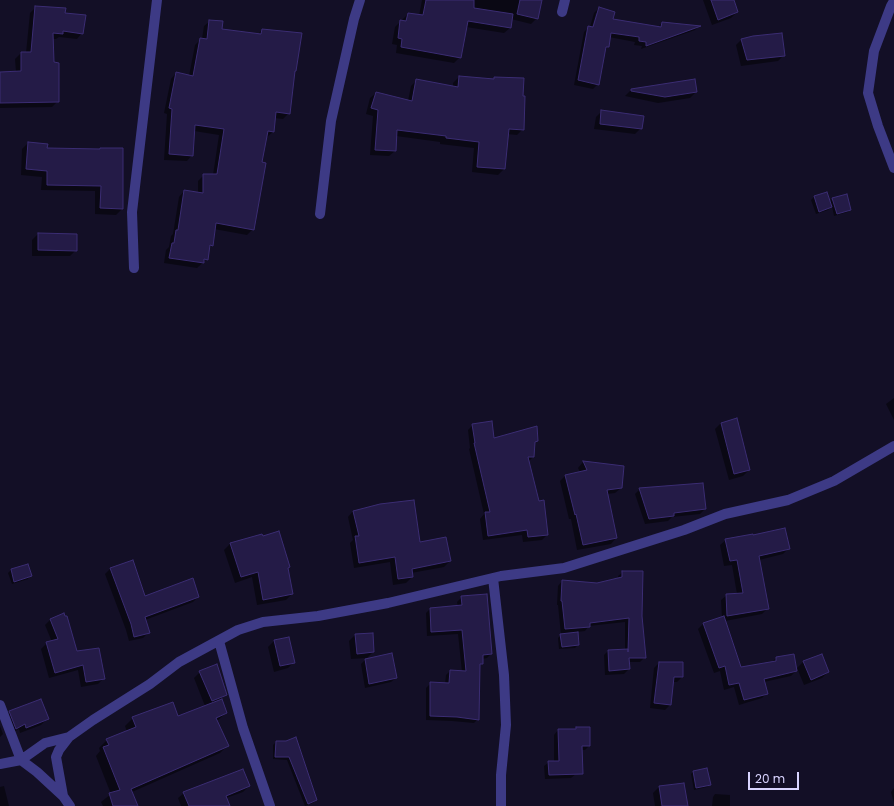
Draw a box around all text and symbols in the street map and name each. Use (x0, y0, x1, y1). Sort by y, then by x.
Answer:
scale bar (750, 764, 801, 790)
text: 20 m (755, 770, 785, 787)

